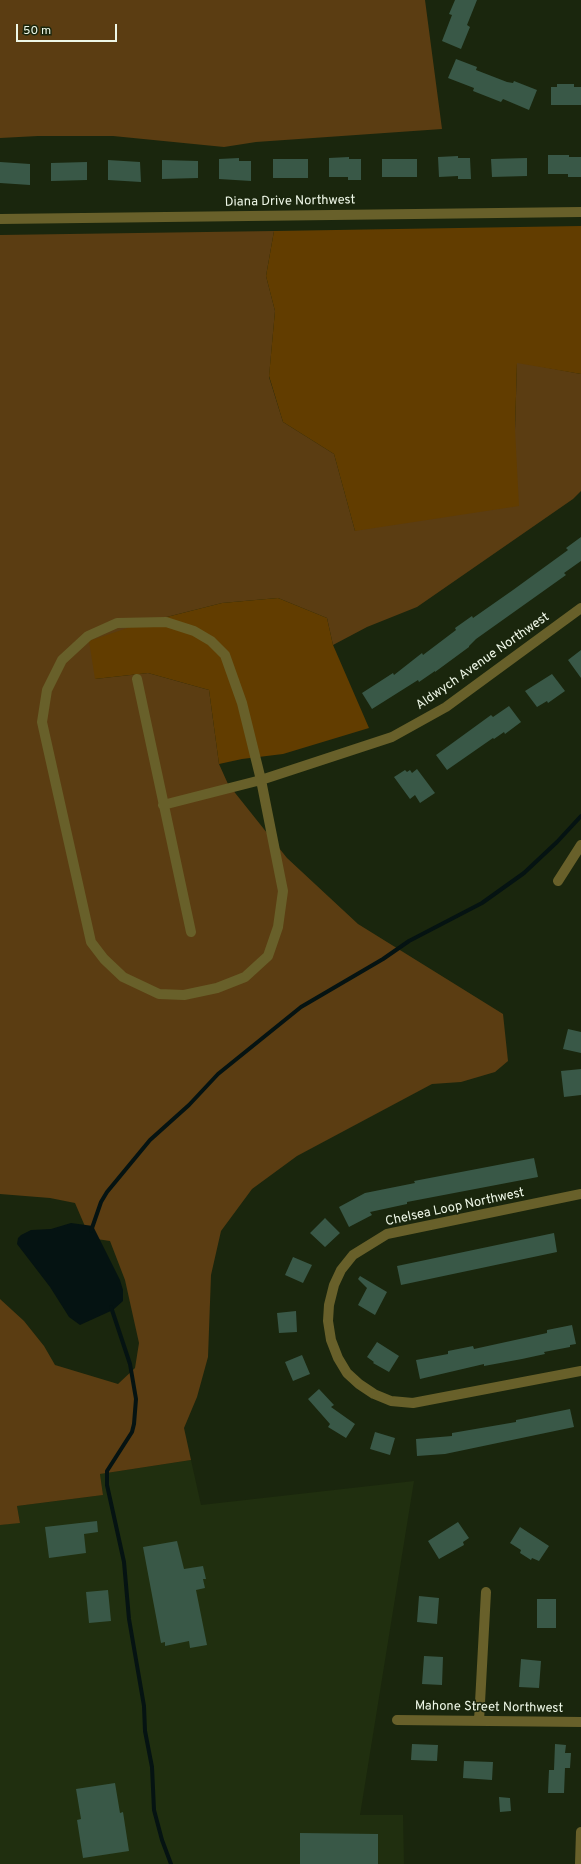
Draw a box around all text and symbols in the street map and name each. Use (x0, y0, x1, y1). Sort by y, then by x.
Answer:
scale bar (18, 16, 119, 42)
text: 50 m (23, 23, 51, 39)
street label: Diana Drive Northwest (225, 193, 355, 211)
street label: Aldwych Avenue Northwest (413, 610, 553, 714)
street label: Chelsea Loop Northwest (384, 1186, 526, 1230)
street label: Mahone Street Northwest (415, 1699, 563, 1717)

